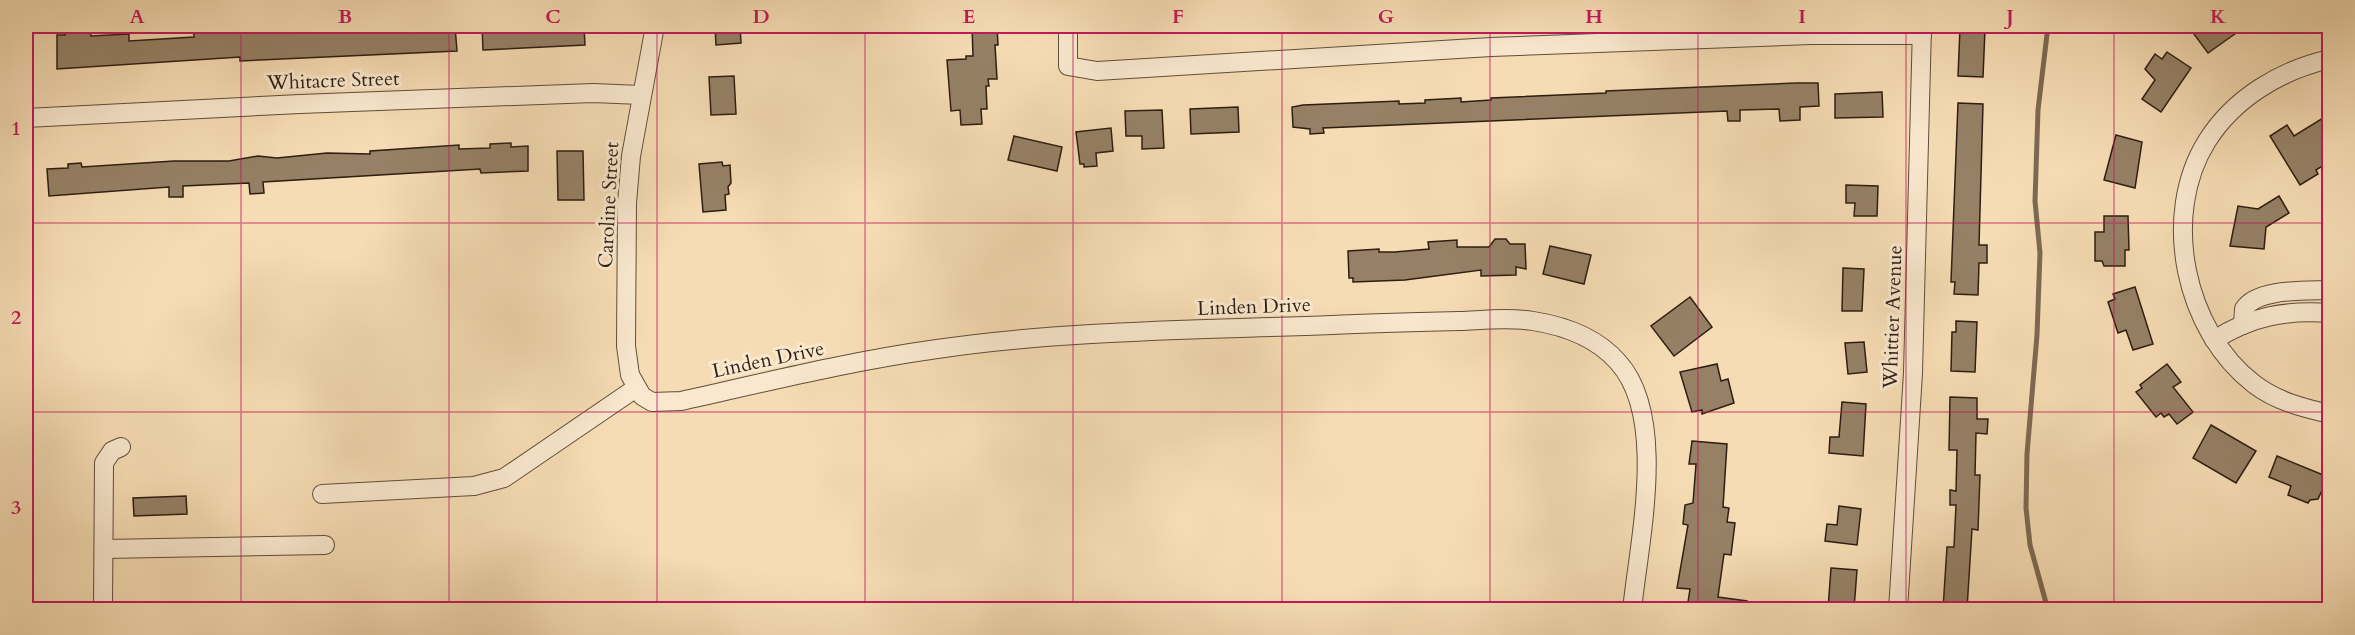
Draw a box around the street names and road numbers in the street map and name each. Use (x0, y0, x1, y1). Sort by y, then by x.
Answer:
street label: Whitacre Street (265, 65, 400, 96)
street label: Caroline Street (592, 140, 625, 269)
street label: Whittier Avenue (1876, 245, 1908, 390)
street label: Linden Drive (1197, 291, 1311, 322)
street label: Linden Drive (710, 334, 827, 385)

